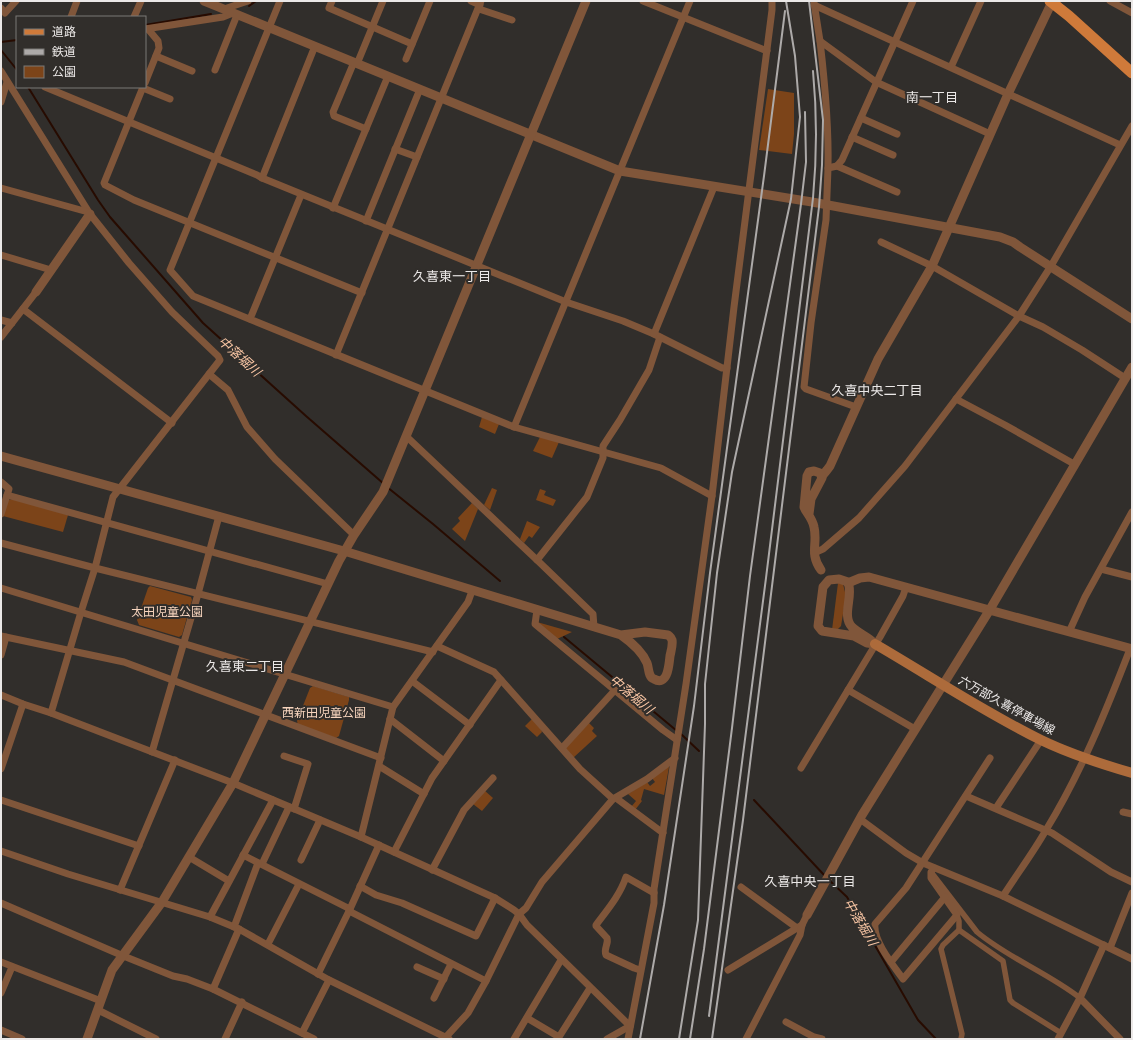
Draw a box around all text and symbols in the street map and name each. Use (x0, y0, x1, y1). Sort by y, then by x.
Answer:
legend (16, 16, 146, 88)
text: 道路 (52, 24, 76, 39)
text: 鉄道 (52, 44, 76, 59)
text: 公園 (52, 64, 76, 79)
district label: 南一丁目 (906, 89, 958, 105)
district label: 久喜東一丁目 (413, 268, 491, 284)
water label: 中落堀川 (215, 333, 266, 381)
district label: 久喜中央二丁目 (831, 382, 923, 398)
park label: 太田児童公園 (131, 604, 203, 619)
district label: 久喜東二丁目 (206, 658, 284, 674)
water label: 中落堀川 (607, 671, 659, 718)
street label: 六万部久喜停車場線 (956, 672, 1058, 738)
park label: 西新田児童公園 (282, 705, 366, 720)
district label: 久喜中央一丁目 (764, 873, 856, 889)
water label: 中落堀川 (841, 896, 882, 950)

